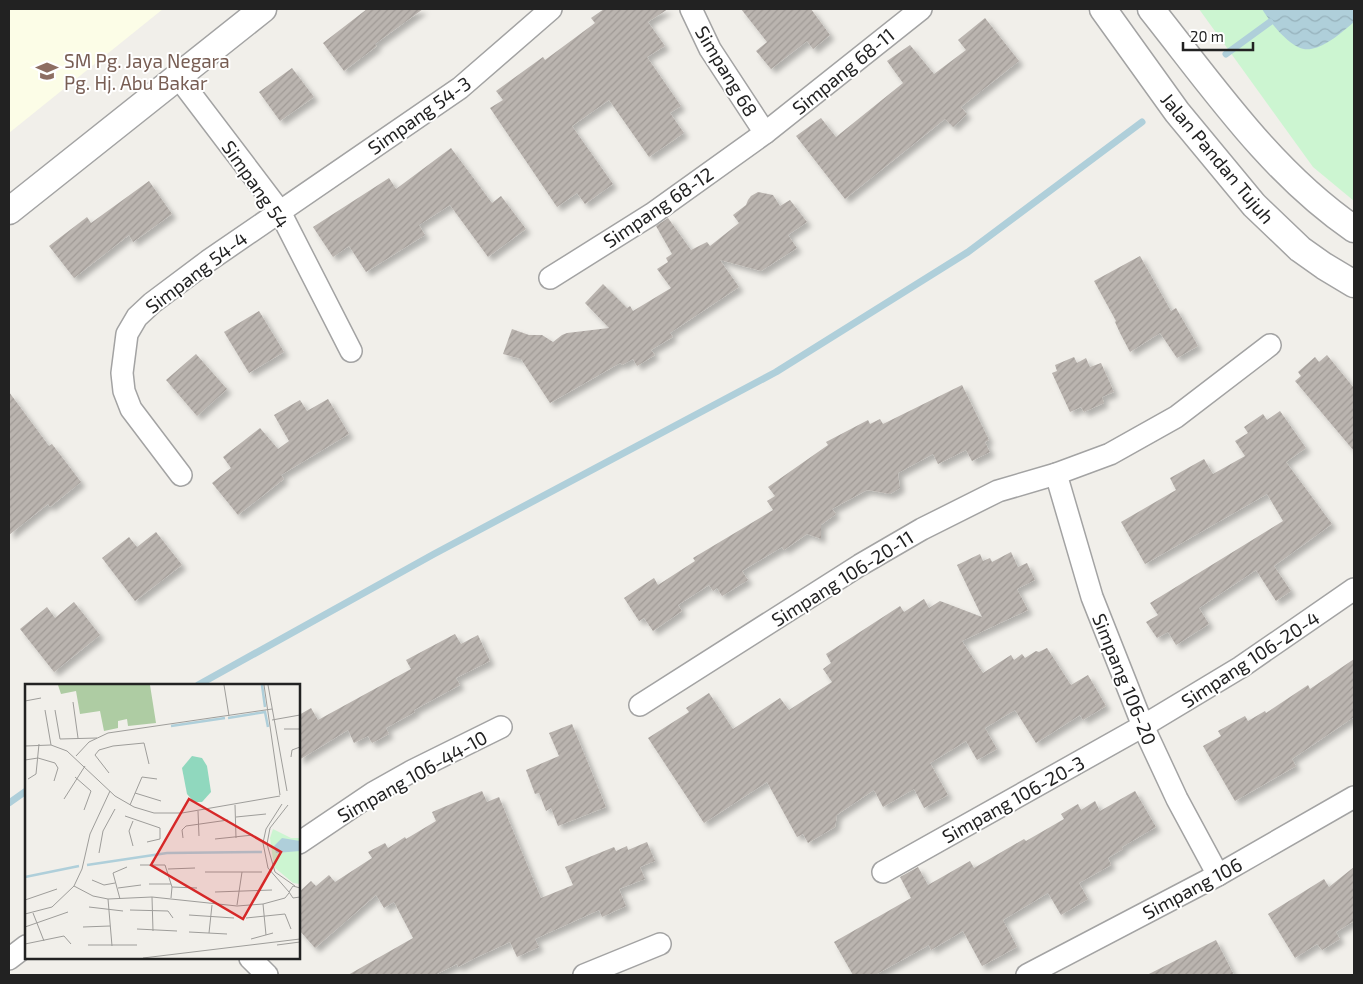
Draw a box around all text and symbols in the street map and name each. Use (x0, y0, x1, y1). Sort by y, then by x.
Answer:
scale bar (1183, 20, 1253, 52)
street label: Simpang 68 (691, 21, 763, 121)
street label: Simpang 68-11 (787, 23, 899, 119)
text: 20 m (1190, 27, 1224, 45)
place label: SM Pg. Jaya Negara Pg. Hj. Abu Bakar (64, 49, 230, 94)
school or university icon: SM Pg. Jaya Negara Pg. Hj. Abu Bakar (34, 58, 60, 84)
street label: Simpang 54-3 (363, 71, 475, 159)
street label: Jalan Pandan Tujuh (1157, 88, 1279, 228)
street label: Simpang 54 (218, 136, 294, 232)
street label: Simpang 68-12 (599, 162, 717, 252)
street label: Simpang 54-4 (141, 226, 251, 318)
street label: Simpang 106-20-11 (767, 525, 917, 631)
street label: Simpang 106-20-4 (1177, 606, 1323, 712)
street label: Simpang 106-20 (1088, 610, 1162, 748)
inset map (25, 684, 300, 959)
street label: Simpang 106-44-10 (333, 725, 491, 827)
street label: Simpang 106-20-3 (938, 750, 1088, 848)
street label: Simpang 106 (1138, 852, 1246, 924)

